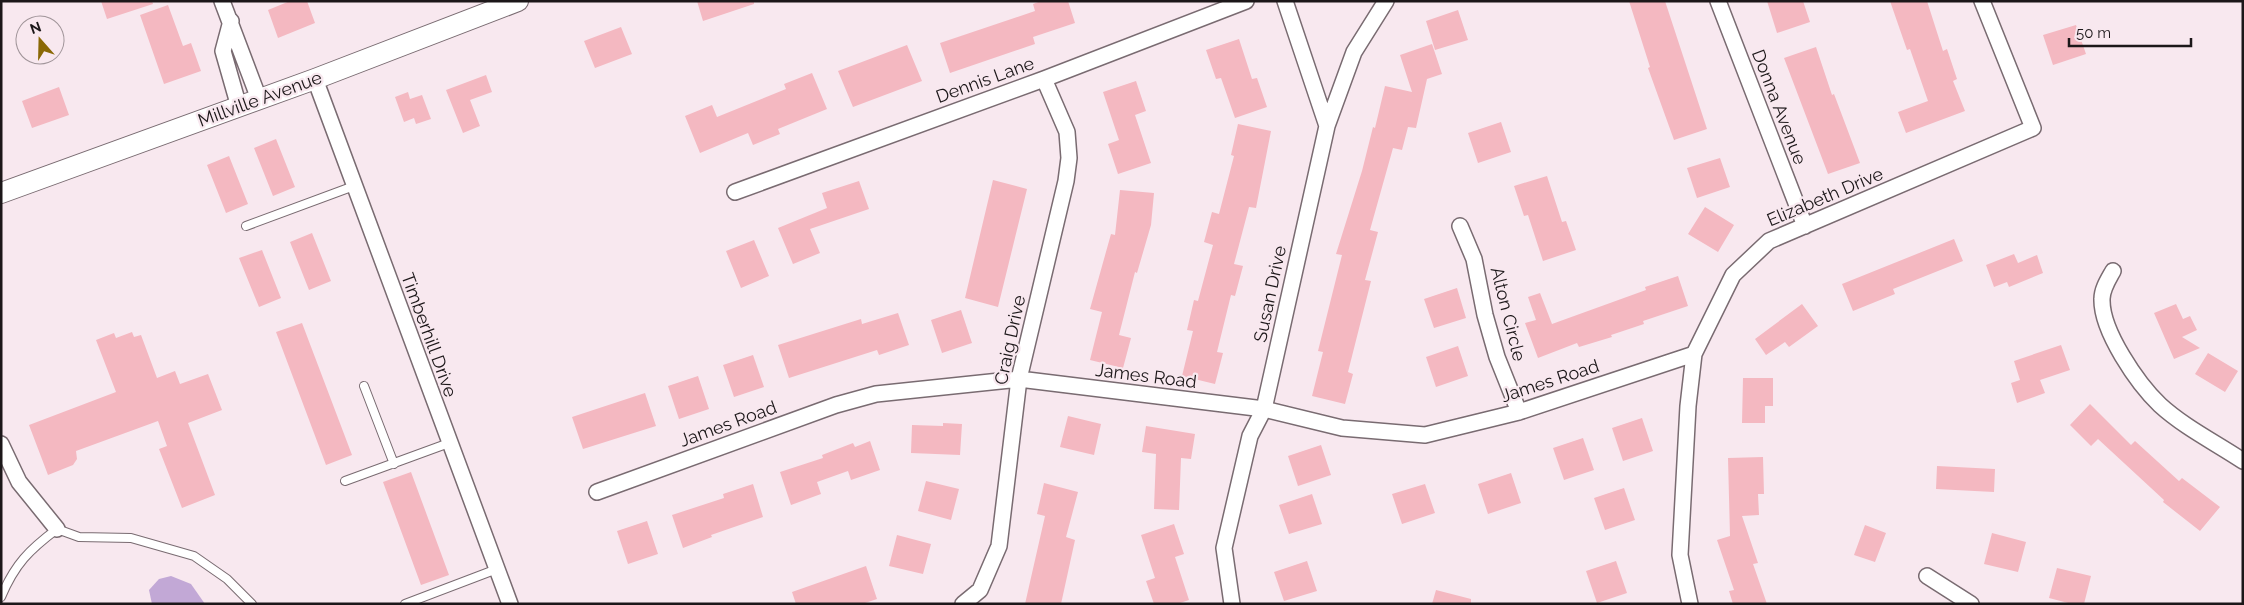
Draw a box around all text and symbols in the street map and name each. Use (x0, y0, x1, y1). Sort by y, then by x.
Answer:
north arrow (15, 15, 65, 65)
scale bar (2069, 15, 2192, 47)
text: N (28, 18, 43, 37)
text: 50 m (2076, 24, 2111, 42)
street label: Donna Avenue (1748, 46, 1811, 168)
street label: Dennis Lane (933, 52, 1037, 107)
street label: Millville Avenue (195, 66, 325, 131)
street label: Elizabeth Drive (1764, 162, 1886, 230)
street label: Susan Drive (1249, 243, 1290, 344)
street label: Alton Circle (1487, 265, 1530, 364)
street label: Timberhill Drive (397, 270, 462, 400)
street label: Craig Drive (990, 293, 1029, 387)
street label: James Road (1498, 355, 1602, 406)
street label: James Road (1094, 359, 1198, 392)
street label: James Road (676, 396, 779, 451)

